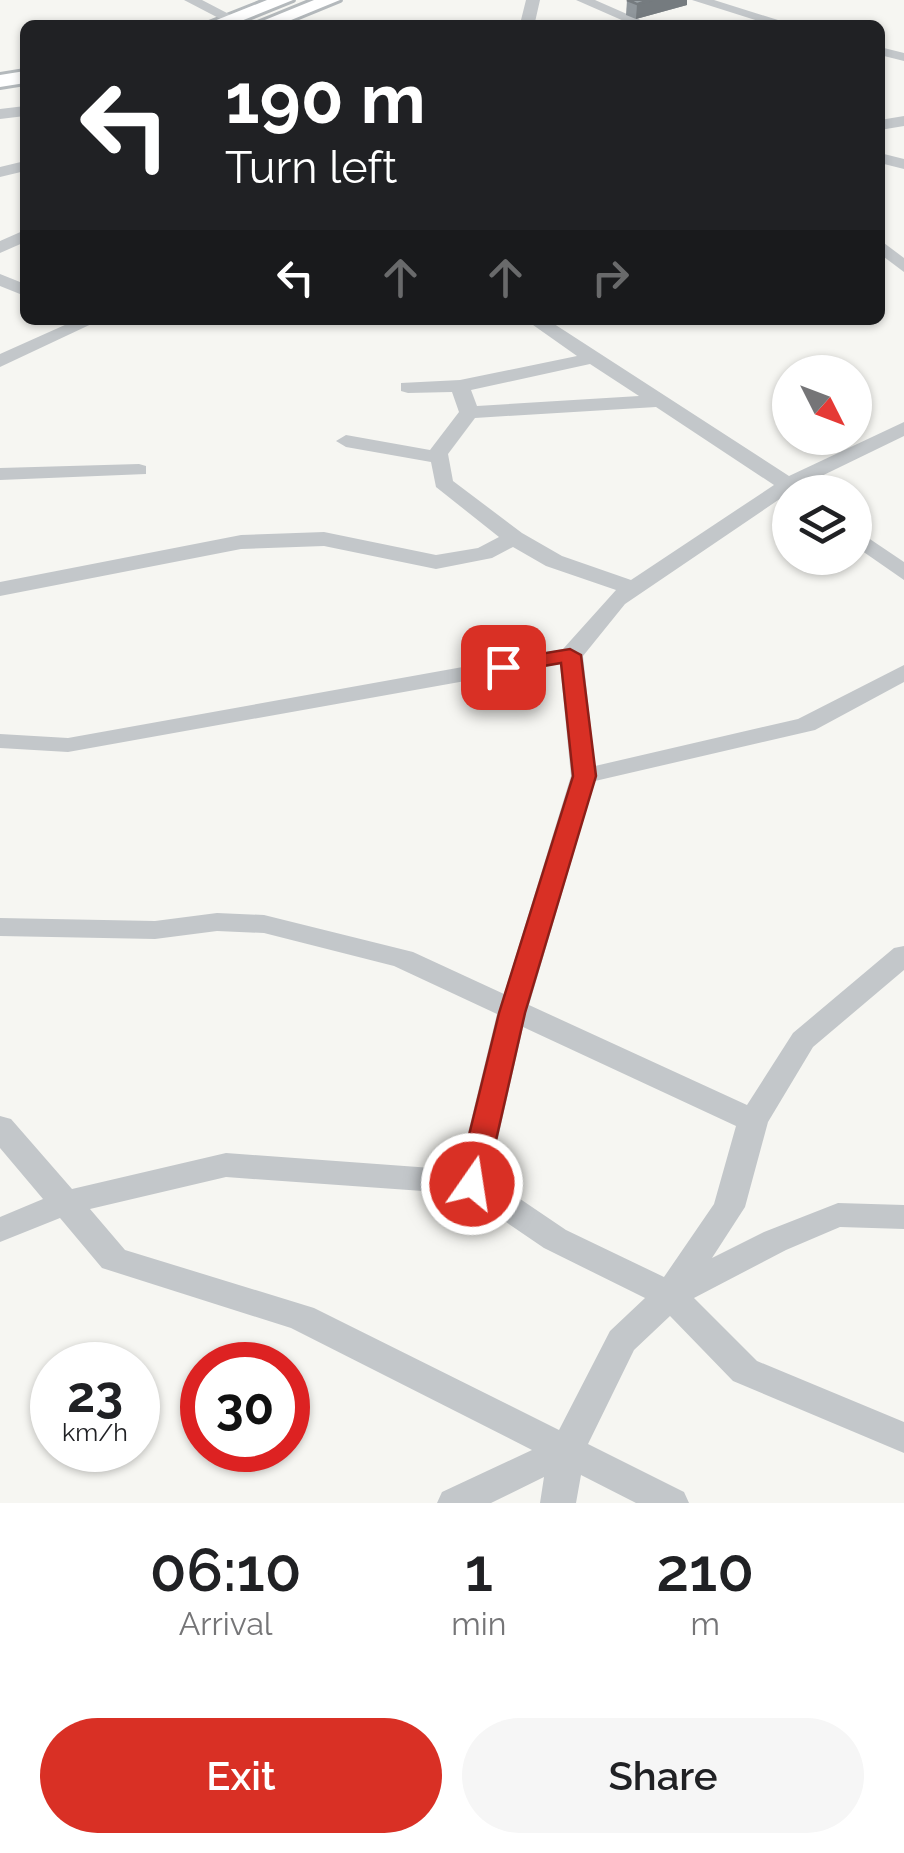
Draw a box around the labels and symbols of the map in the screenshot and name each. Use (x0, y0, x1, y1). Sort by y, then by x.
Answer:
north arrow (772, 355, 872, 455)
pin (461, 625, 546, 710)
position arrow (420, 1132, 524, 1236)
speed limit sign: 30 (180, 1342, 310, 1472)

